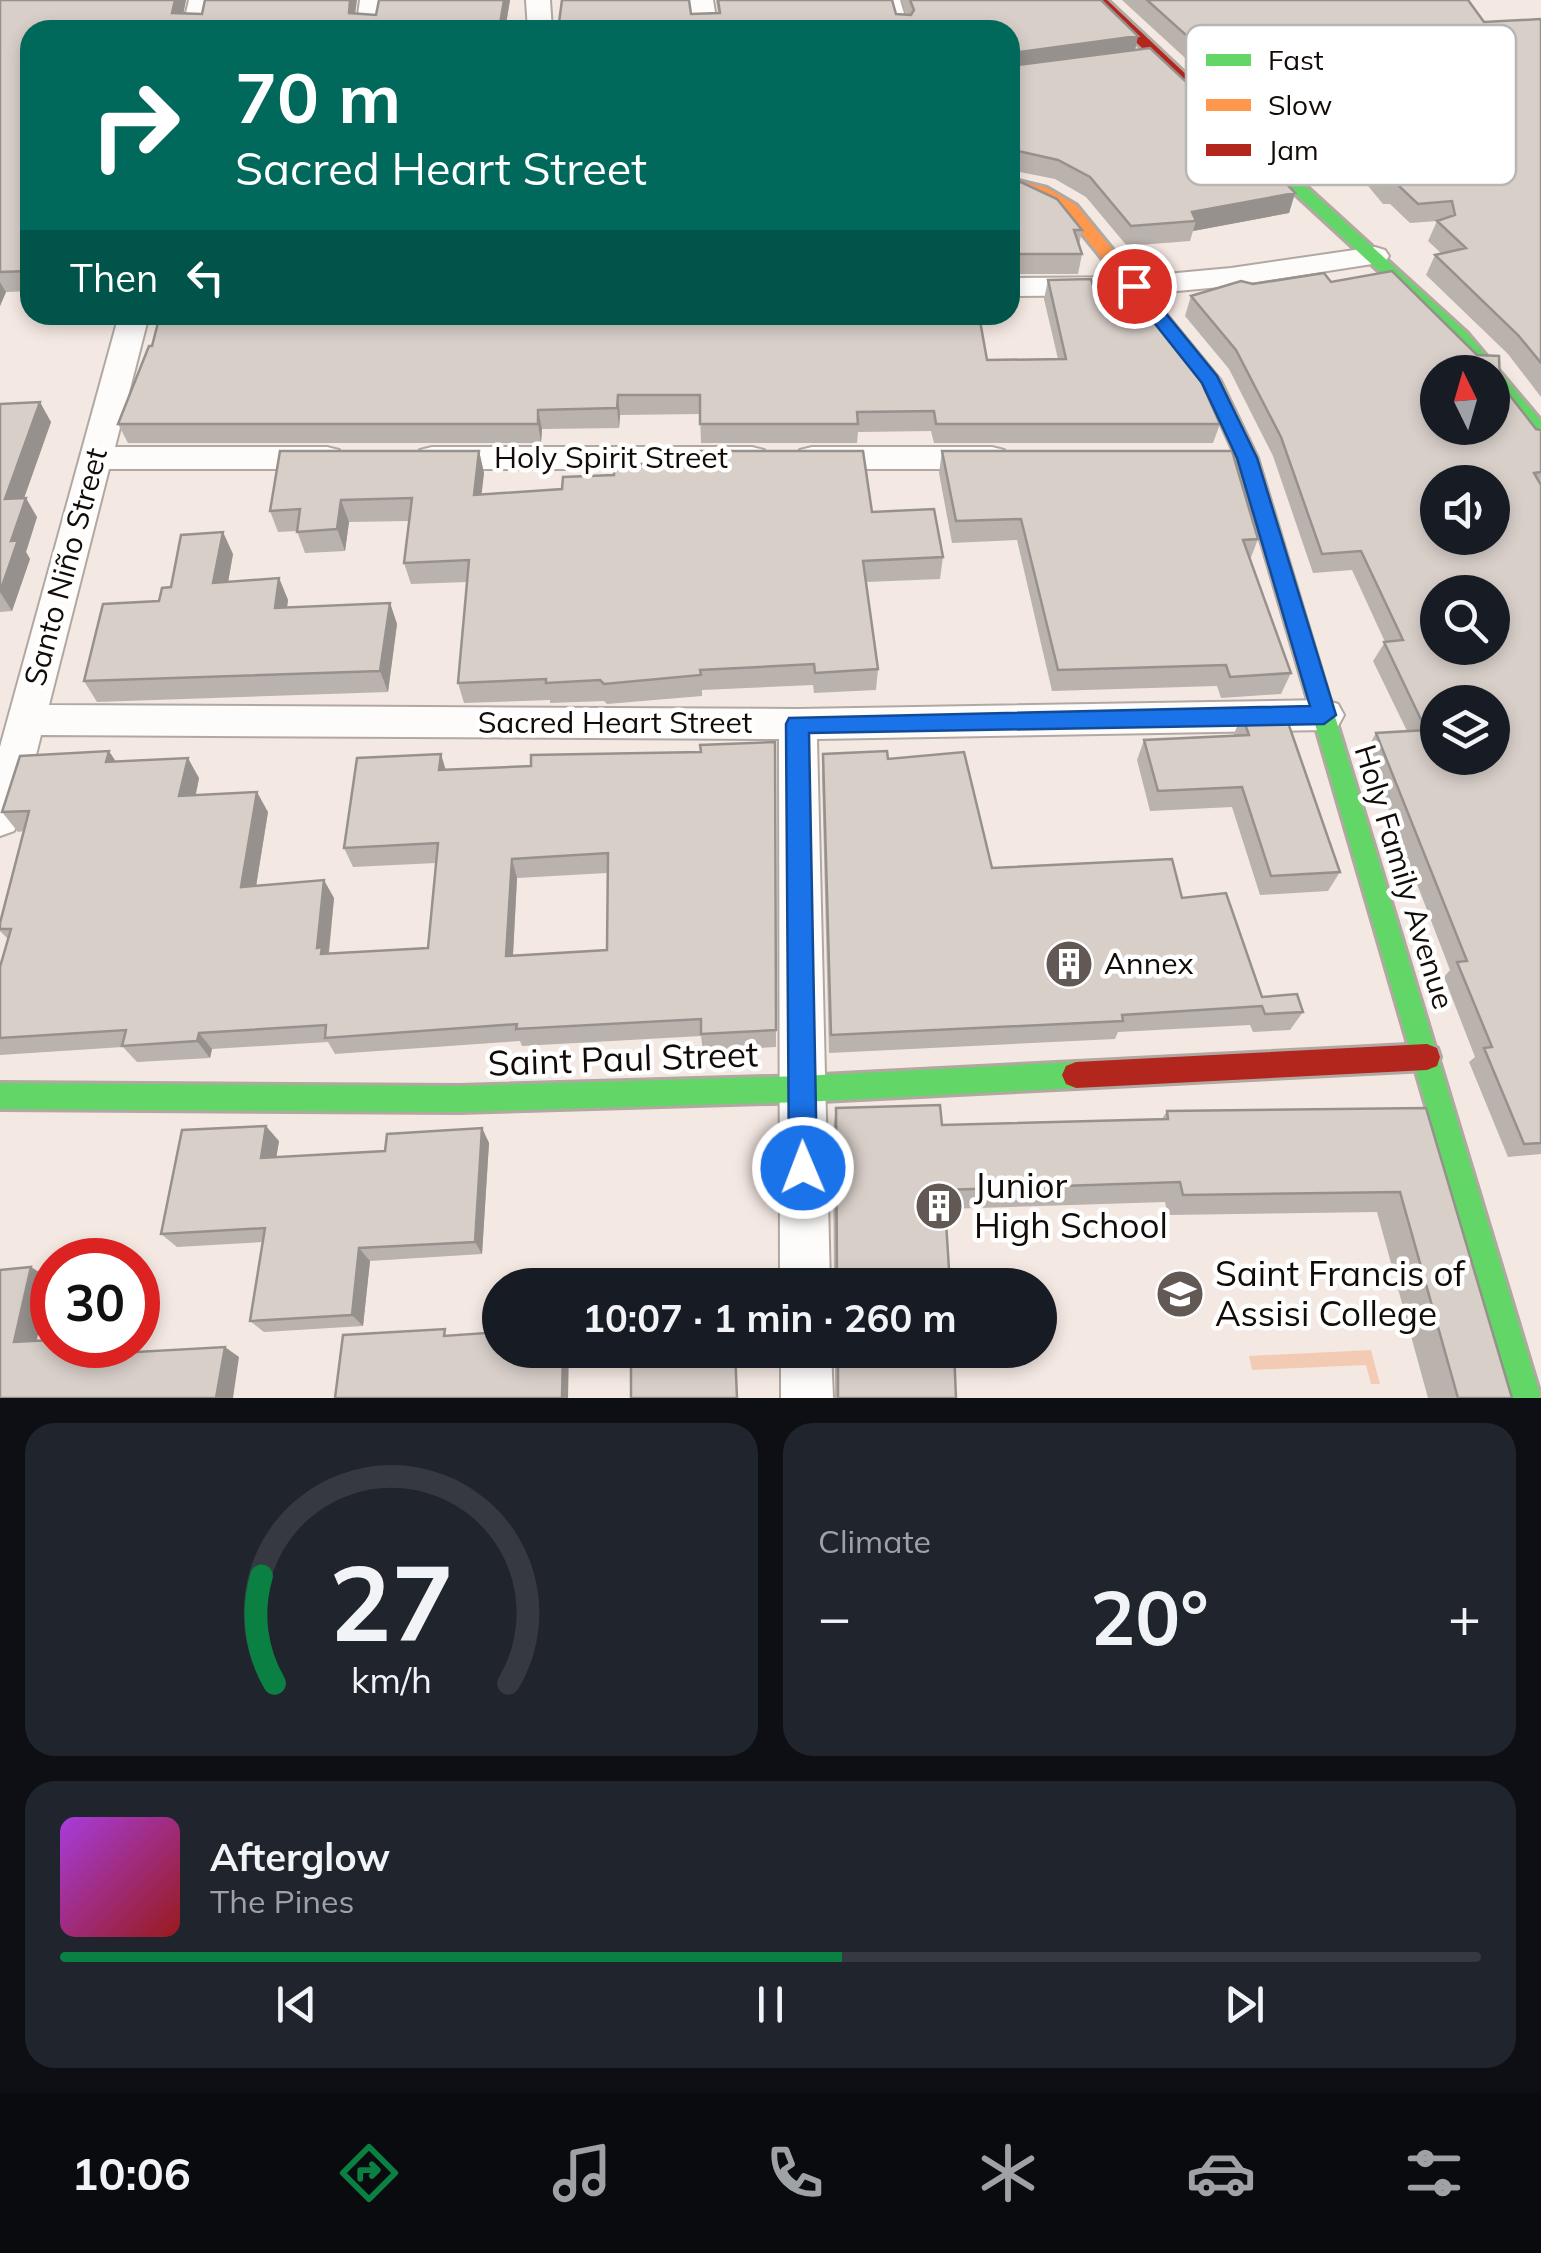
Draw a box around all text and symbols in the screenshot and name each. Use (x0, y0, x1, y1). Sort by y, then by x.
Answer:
legend (1186, 25, 1516, 185)
text: Fast (1268, 42, 1324, 77)
text: 70 m (235, 53, 401, 141)
icon: right (70, 60, 200, 190)
text: Slow (1268, 87, 1332, 122)
text: Jam (1268, 132, 1319, 167)
text: Sacred Heart Street (235, 140, 647, 196)
pin (1092, 244, 1177, 329)
icon: left (178, 250, 233, 305)
text: Then (70, 254, 158, 302)
icon: arrive (1107, 259, 1162, 314)
north arrow (1420, 355, 1510, 445)
map controls (1420, 355, 1510, 775)
street label: Holy Spirit Street (494, 438, 728, 476)
street label: Santo Niño Street (15, 444, 115, 690)
button: sound (1420, 465, 1510, 555)
button: search (1420, 575, 1510, 665)
button: layers (1420, 685, 1510, 775)
street label: Sacred Heart Street (478, 703, 752, 741)
street label: Holy Family Avenue (1347, 740, 1463, 1013)
building icon: Annex (1043, 938, 1095, 990)
place label: Annex (1104, 944, 1193, 982)
street label: Saint Paul Street (487, 1031, 759, 1085)
position arrow (751, 1116, 855, 1220)
place label: Junior High School (974, 1163, 1168, 1247)
building icon: Junior High School (913, 1180, 965, 1232)
speed limit sign: 30 (30, 1238, 160, 1368)
place label: Saint Francis of Assisi College (1215, 1251, 1466, 1335)
school or university icon: Saint Francis of Assisi College (1154, 1268, 1206, 1320)
text: 10:07 · 1 min · 260 m (582, 1294, 957, 1342)
text: Climate (818, 1521, 931, 1561)
text: 27 (329, 1536, 454, 1667)
text: 20° (1090, 1570, 1209, 1664)
text: − (818, 1582, 851, 1651)
text: + (1448, 1582, 1481, 1651)
text: km/h (351, 1657, 432, 1702)
text: Afterglow (210, 1833, 390, 1881)
text: The Pines (210, 1881, 354, 1921)
icon: previous (269, 1977, 324, 2032)
icon: pause (743, 1977, 798, 2032)
icon: next (1217, 1977, 1272, 2032)
icon: directions (334, 2138, 404, 2208)
icon: music (547, 2138, 617, 2208)
icon: phone (760, 2138, 830, 2208)
icon: climate (973, 2138, 1043, 2208)
icon: car (1186, 2138, 1256, 2208)
icon: filters (1399, 2138, 1469, 2208)
text: 10:06 (72, 2145, 191, 2201)

